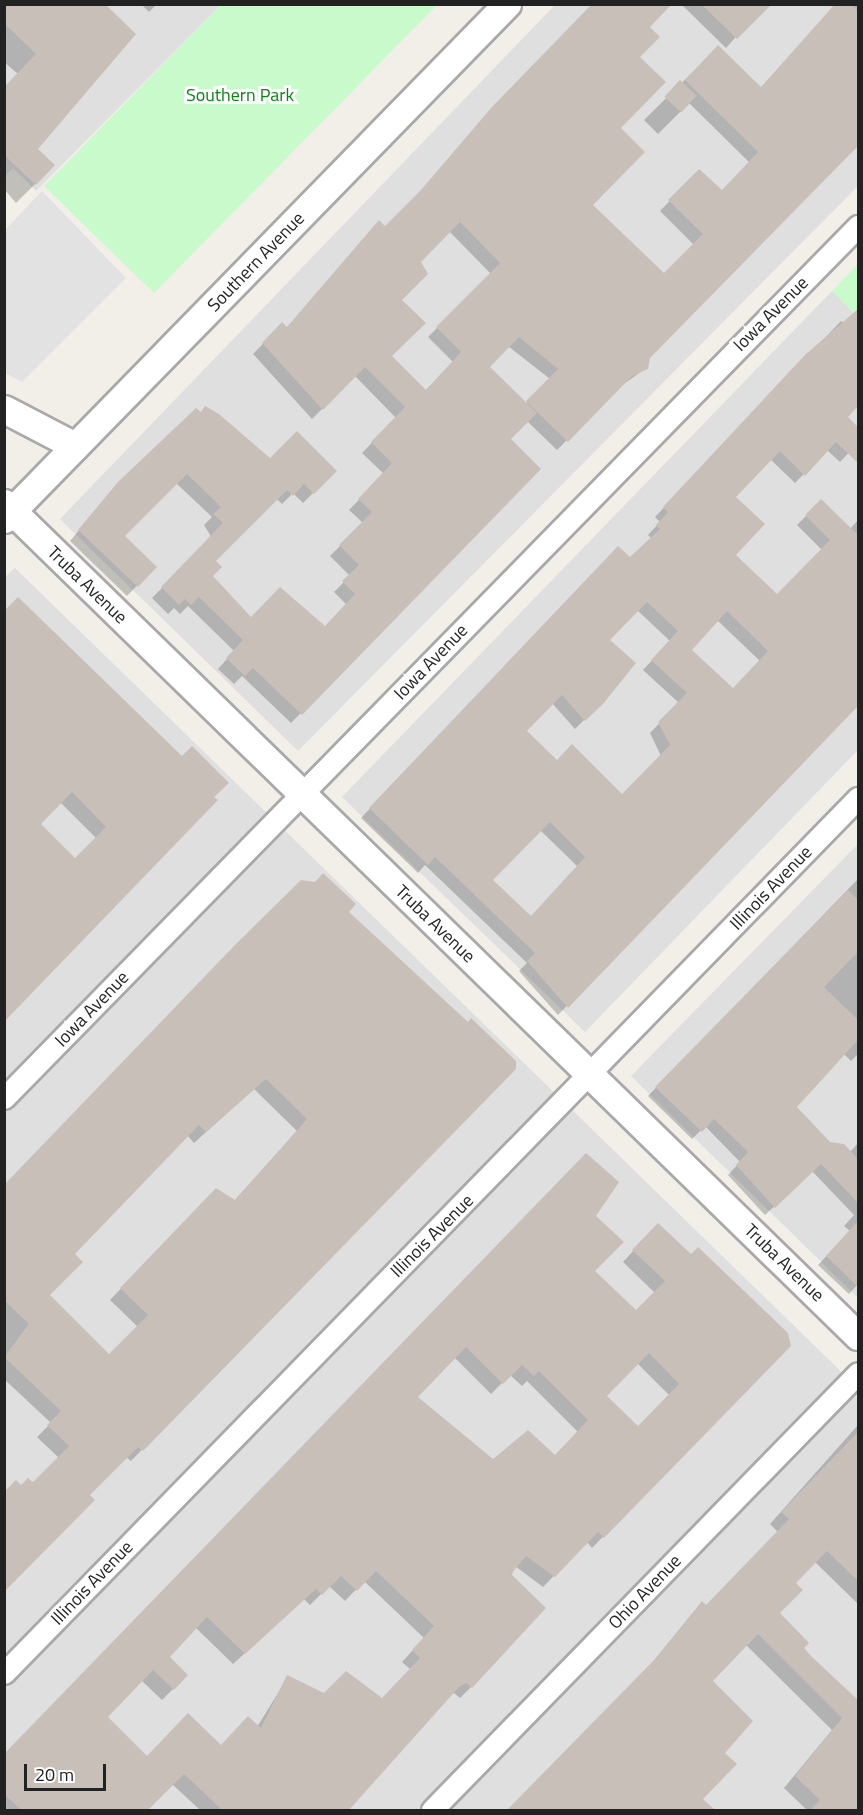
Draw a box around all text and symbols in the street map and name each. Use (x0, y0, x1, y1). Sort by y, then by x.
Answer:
park label: Southern Park (186, 84, 294, 106)
street label: Southern Avenue (203, 208, 309, 316)
street label: Iowa Avenue (729, 272, 813, 356)
street label: Truba Avenue (43, 542, 131, 628)
street label: Iowa Avenue (390, 620, 472, 704)
street label: Illinois Avenue (726, 841, 816, 935)
street label: Truba Avenue (391, 881, 479, 967)
street label: Iowa Avenue (51, 967, 133, 1051)
street label: Illinois Avenue (386, 1190, 478, 1282)
street label: Truba Avenue (740, 1220, 828, 1306)
street label: Illinois Avenue (47, 1536, 137, 1630)
street label: Ohio Avenue (604, 1550, 686, 1634)
scale bar (27, 1752, 110, 1790)
text: 20 m (35, 1761, 74, 1788)

